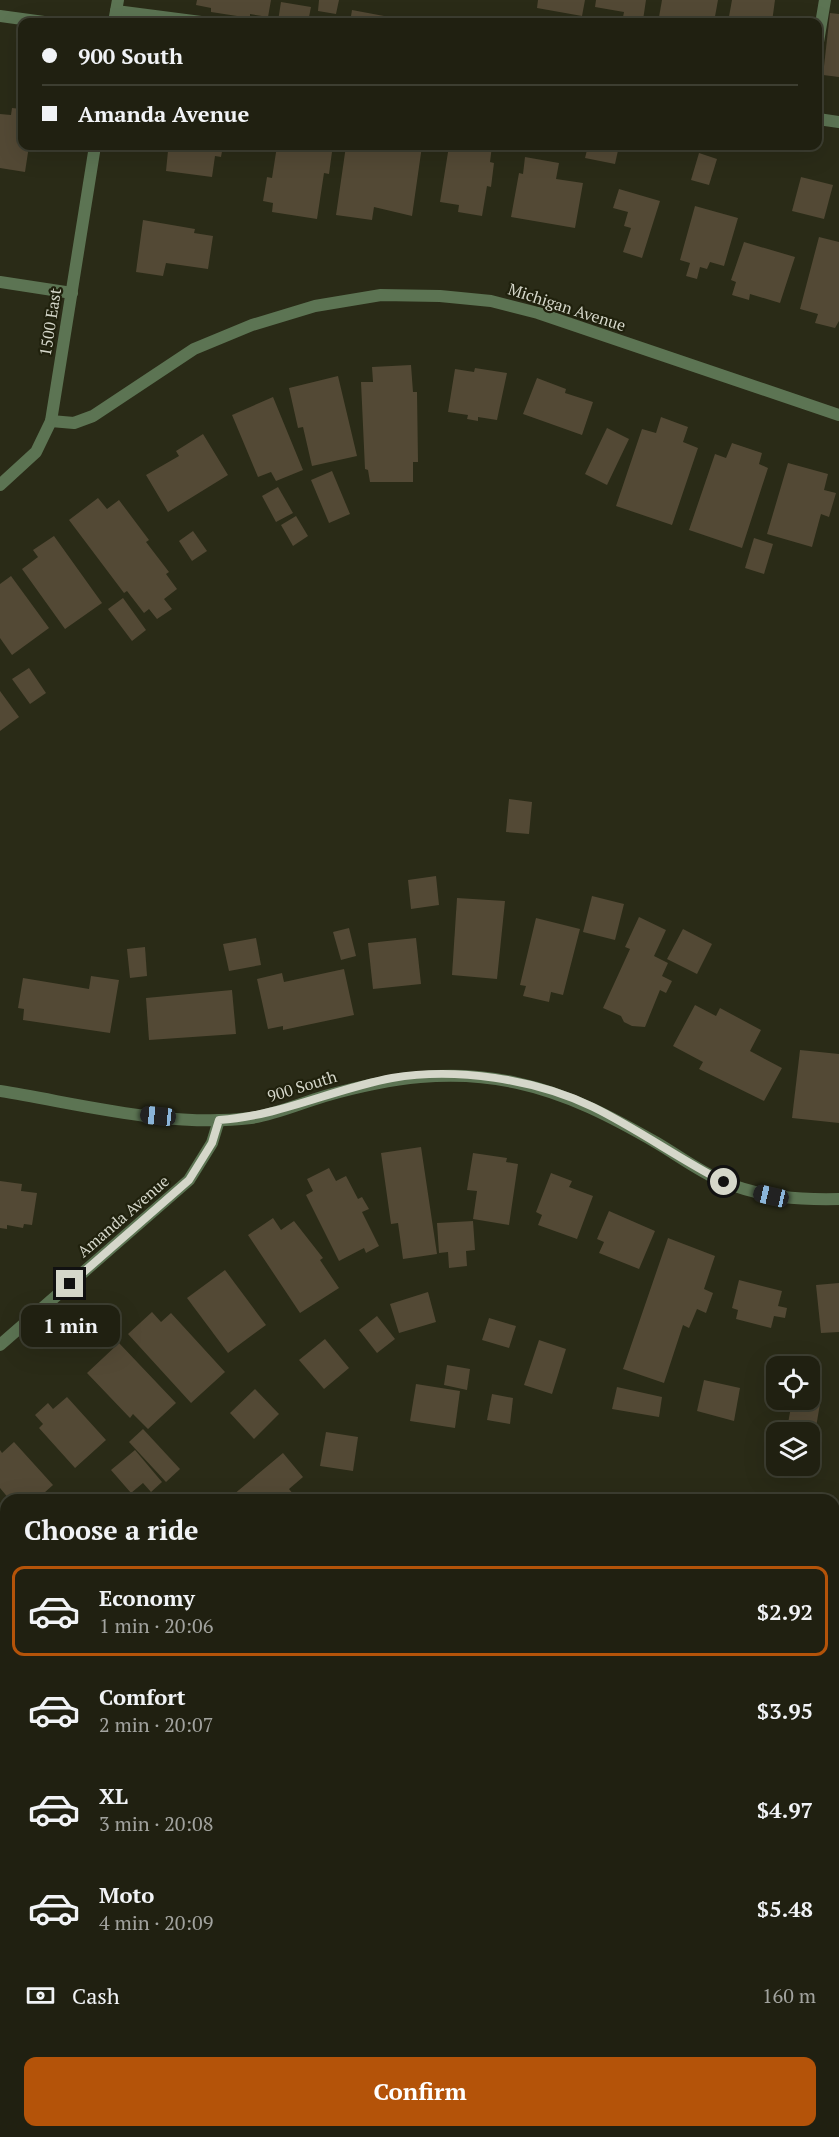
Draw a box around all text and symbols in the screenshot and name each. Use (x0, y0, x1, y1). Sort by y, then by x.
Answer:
text: 900 South (78, 41, 183, 70)
text: Amanda Avenue (78, 99, 249, 128)
street label: Michigan Avenue (505, 278, 629, 336)
street label: 1500 East (34, 287, 66, 357)
street label: 900 South (265, 1065, 340, 1107)
car (139, 1105, 177, 1127)
route start (710, 1168, 737, 1195)
street label: Amanda Avenue (72, 1170, 174, 1262)
car (751, 1183, 791, 1209)
route end (56, 1270, 83, 1297)
callout: 1 min (20, 1305, 119, 1347)
text: 1 min (43, 1312, 98, 1339)
map controls (766, 1356, 820, 1476)
button: locate (766, 1356, 820, 1410)
button: layers (766, 1422, 820, 1476)
text: Choose a ride (24, 1512, 199, 1548)
text: Economy (99, 1583, 195, 1612)
icon: car (27, 1584, 81, 1638)
text: $2.92 (757, 1597, 813, 1626)
text: 1 min · 20:06 (99, 1612, 213, 1639)
text: Comfort (99, 1682, 185, 1711)
icon: car (27, 1683, 81, 1737)
text: $3.95 (757, 1696, 813, 1725)
text: 2 min · 20:07 (99, 1711, 213, 1738)
text: XL (99, 1781, 128, 1810)
icon: car (27, 1782, 81, 1836)
text: $4.97 (757, 1795, 813, 1824)
text: 3 min · 20:08 (99, 1810, 213, 1837)
text: Moto (99, 1880, 154, 1909)
icon: car (27, 1881, 81, 1935)
text: $5.48 (757, 1894, 813, 1923)
text: 4 min · 20:09 (99, 1909, 213, 1936)
icon: cash (24, 1979, 57, 2012)
text: Cash (72, 1981, 120, 2010)
text: 160 m (762, 1982, 816, 2009)
button: Confirm (24, 2057, 816, 2126)

